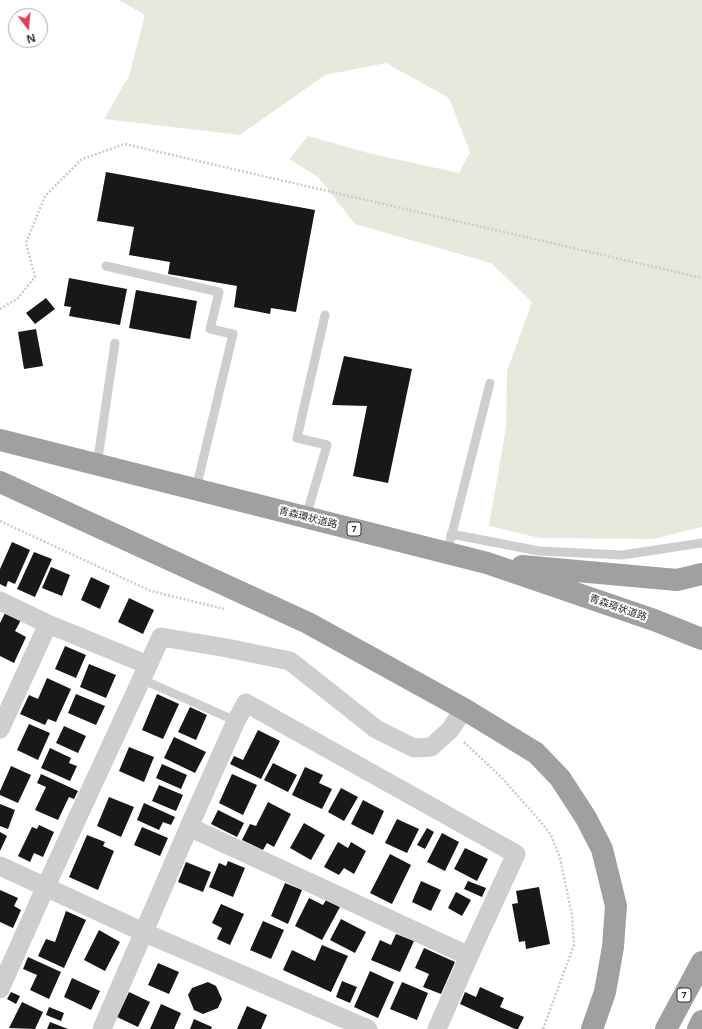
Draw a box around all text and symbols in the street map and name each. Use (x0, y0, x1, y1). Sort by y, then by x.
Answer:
north arrow (8, 8, 48, 48)
text: N (25, 31, 38, 47)
street label: 青森環状道路 (277, 505, 339, 531)
road number: 7 (347, 522, 361, 536)
street label: 青森環状道路 (588, 593, 648, 623)
road number: 7 (677, 988, 691, 1002)

